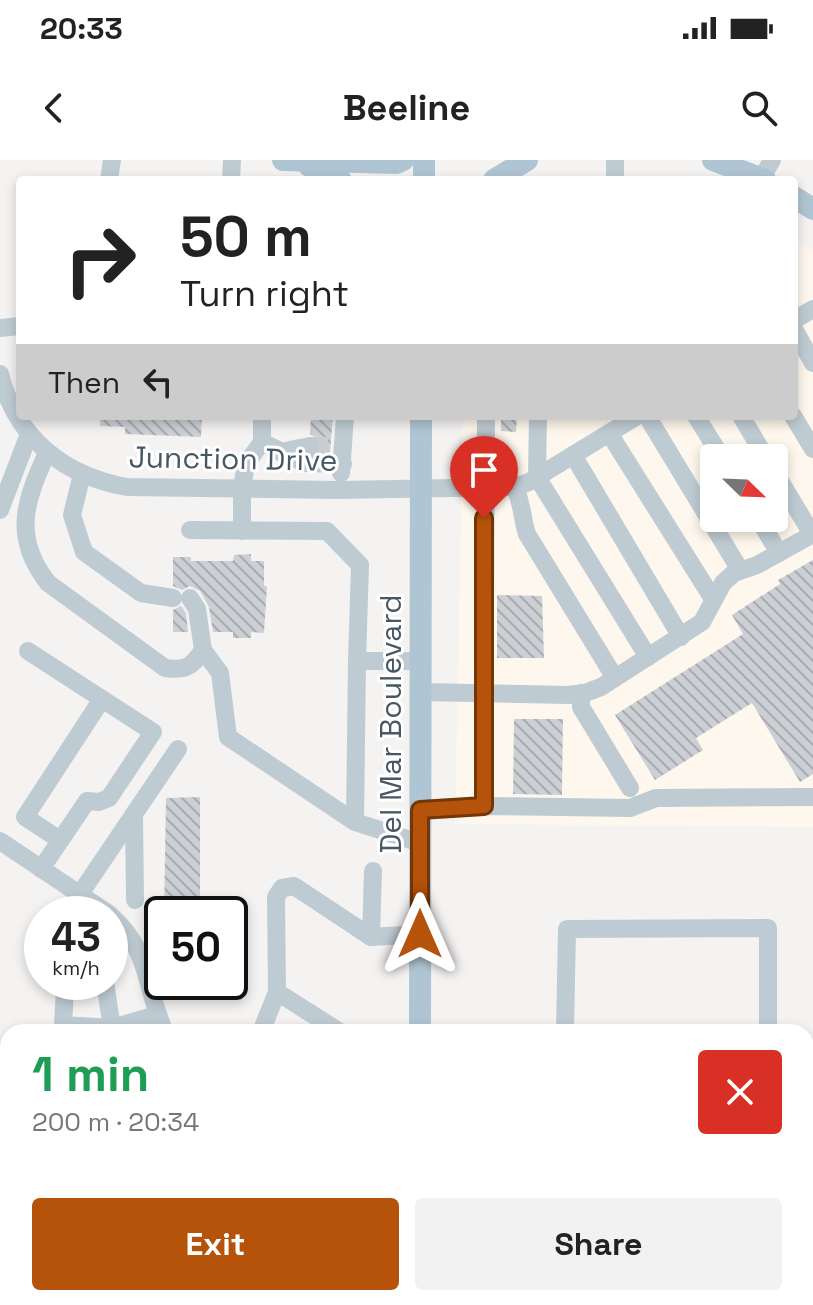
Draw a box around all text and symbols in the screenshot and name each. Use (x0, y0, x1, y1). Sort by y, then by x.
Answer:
text: 20:33 (40, 9, 123, 48)
text: Beeline (343, 85, 470, 131)
icon: back (32, 86, 76, 130)
icon: search (737, 86, 781, 130)
text: 50 m (180, 201, 312, 272)
icon: right (48, 208, 152, 312)
text: Turn right (180, 271, 349, 317)
icon: left (136, 360, 180, 404)
text: Then (48, 363, 120, 402)
pin (450, 436, 518, 518)
street label: Junction Drive (128, 437, 338, 480)
north arrow (700, 444, 788, 532)
map controls (700, 444, 788, 532)
icon: arrive (462, 448, 506, 492)
street label: Del Mar Boulevard (371, 594, 410, 854)
position arrow (378, 892, 462, 976)
speed limit sign: 50 (144, 896, 248, 1000)
text: 43 (51, 912, 101, 963)
text: km/h (52, 955, 100, 981)
text: 1 min (32, 1044, 149, 1105)
button: close (698, 1050, 782, 1134)
text: 200 m · 20:34 (32, 1105, 199, 1139)
button: Exit (32, 1198, 399, 1290)
button: Share (415, 1198, 782, 1290)

